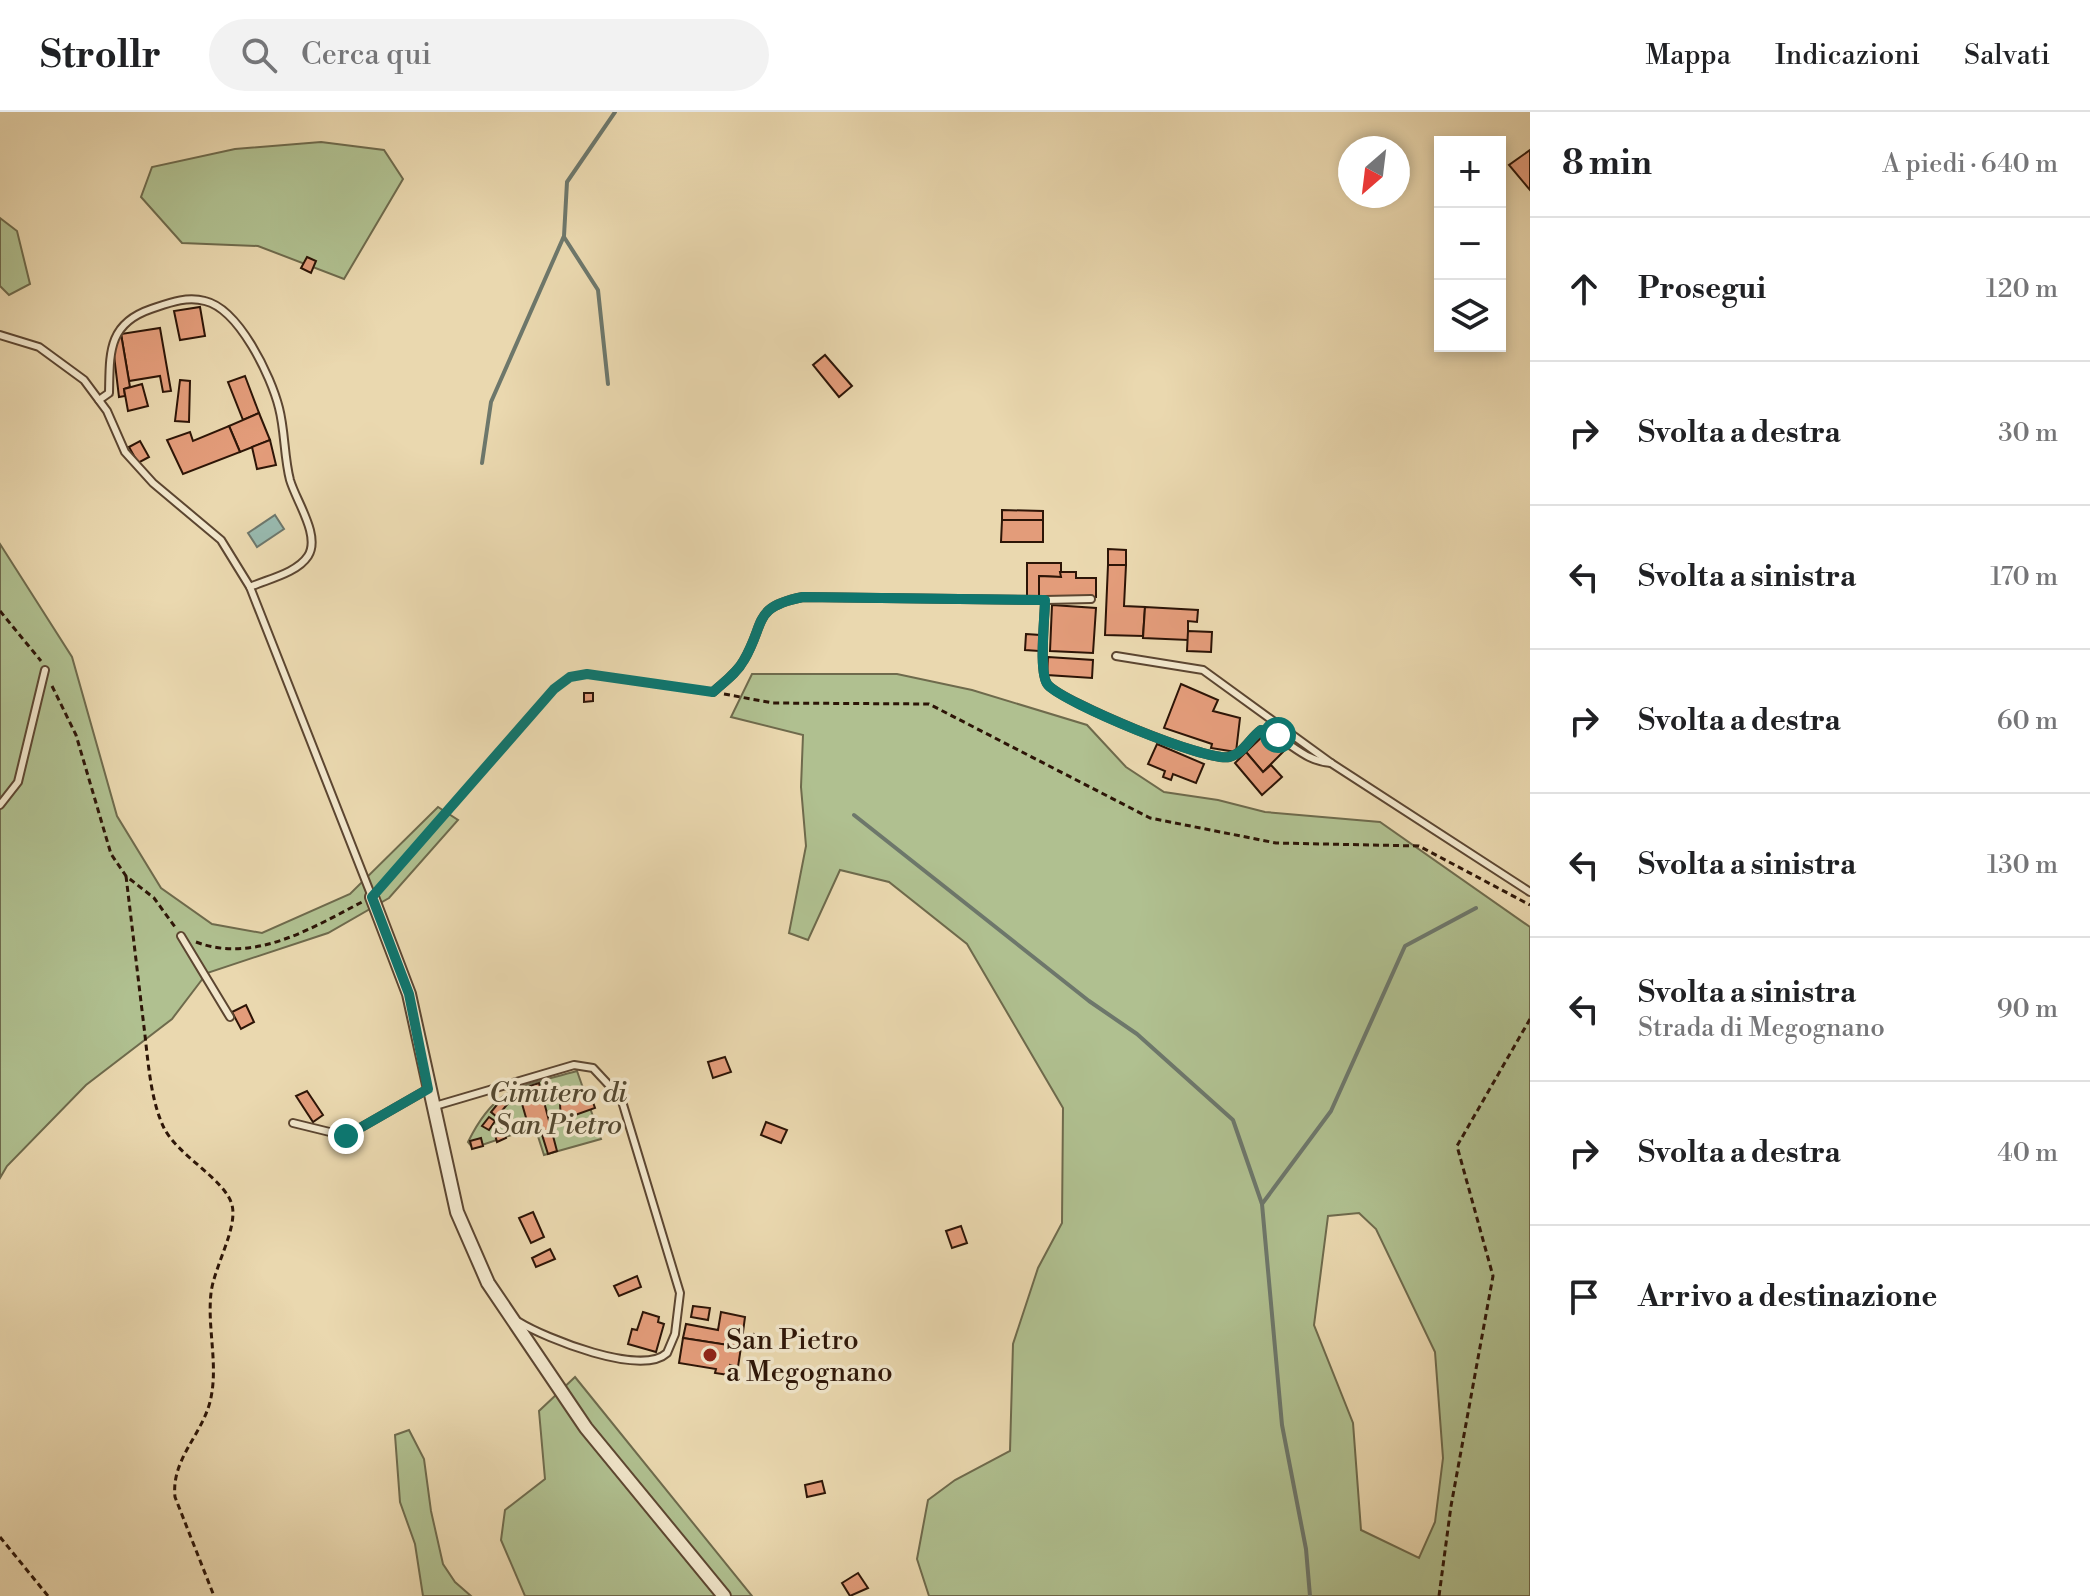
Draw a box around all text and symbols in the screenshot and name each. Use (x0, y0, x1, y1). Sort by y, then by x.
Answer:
search box (209, 19, 769, 91)
text: Strollr (40, 32, 161, 79)
icon: search (237, 33, 281, 77)
text: Cerca qui (301, 36, 432, 74)
text: Mappa (1646, 38, 1731, 73)
text: Indicazioni (1775, 38, 1920, 73)
text: Salvati (1964, 38, 2050, 73)
north arrow (1338, 136, 1410, 208)
map controls (1434, 136, 1506, 352)
button: + (1434, 136, 1506, 208)
text: 8 min (1562, 143, 1652, 185)
text: A piedi · 640 m (1883, 148, 2058, 180)
button: − (1434, 208, 1506, 280)
icon: ahead (1562, 267, 1606, 311)
text: Prosegui (1638, 270, 1766, 308)
text: 120 m (1986, 273, 2058, 305)
button: layers (1434, 280, 1506, 352)
icon: right (1562, 411, 1606, 455)
text: Svolta a destra (1638, 414, 1841, 452)
text: 30 m (1998, 417, 2058, 449)
icon: left (1562, 555, 1606, 599)
text: Svolta a sinistra (1638, 558, 1856, 596)
text: 170 m (1990, 561, 2058, 593)
icon: right (1562, 699, 1606, 743)
text: Svolta a destra (1638, 702, 1841, 740)
text: 60 m (1997, 705, 2058, 737)
route start (1260, 717, 1296, 753)
icon: left (1562, 843, 1606, 887)
text: Svolta a sinistra (1638, 846, 1856, 884)
text: 130 m (1987, 849, 2058, 881)
text: Svolta a sinistra (1638, 974, 1856, 1012)
icon: left (1562, 987, 1606, 1031)
text: 90 m (1997, 993, 2058, 1025)
text: Strada di Megognano (1638, 1012, 1885, 1044)
park label: Cimitero di San Pietro (489, 1076, 627, 1143)
route end (328, 1118, 364, 1154)
icon: right (1562, 1131, 1606, 1175)
text: Svolta a destra (1638, 1134, 1841, 1172)
text: 40 m (1997, 1137, 2058, 1169)
icon: arrive (1562, 1275, 1606, 1319)
text: Arrivo a destinazione (1638, 1278, 1937, 1316)
place label: San Pietro a Megognano (726, 1323, 893, 1390)
marker: San Pietro a Megognano (701, 1346, 719, 1364)

